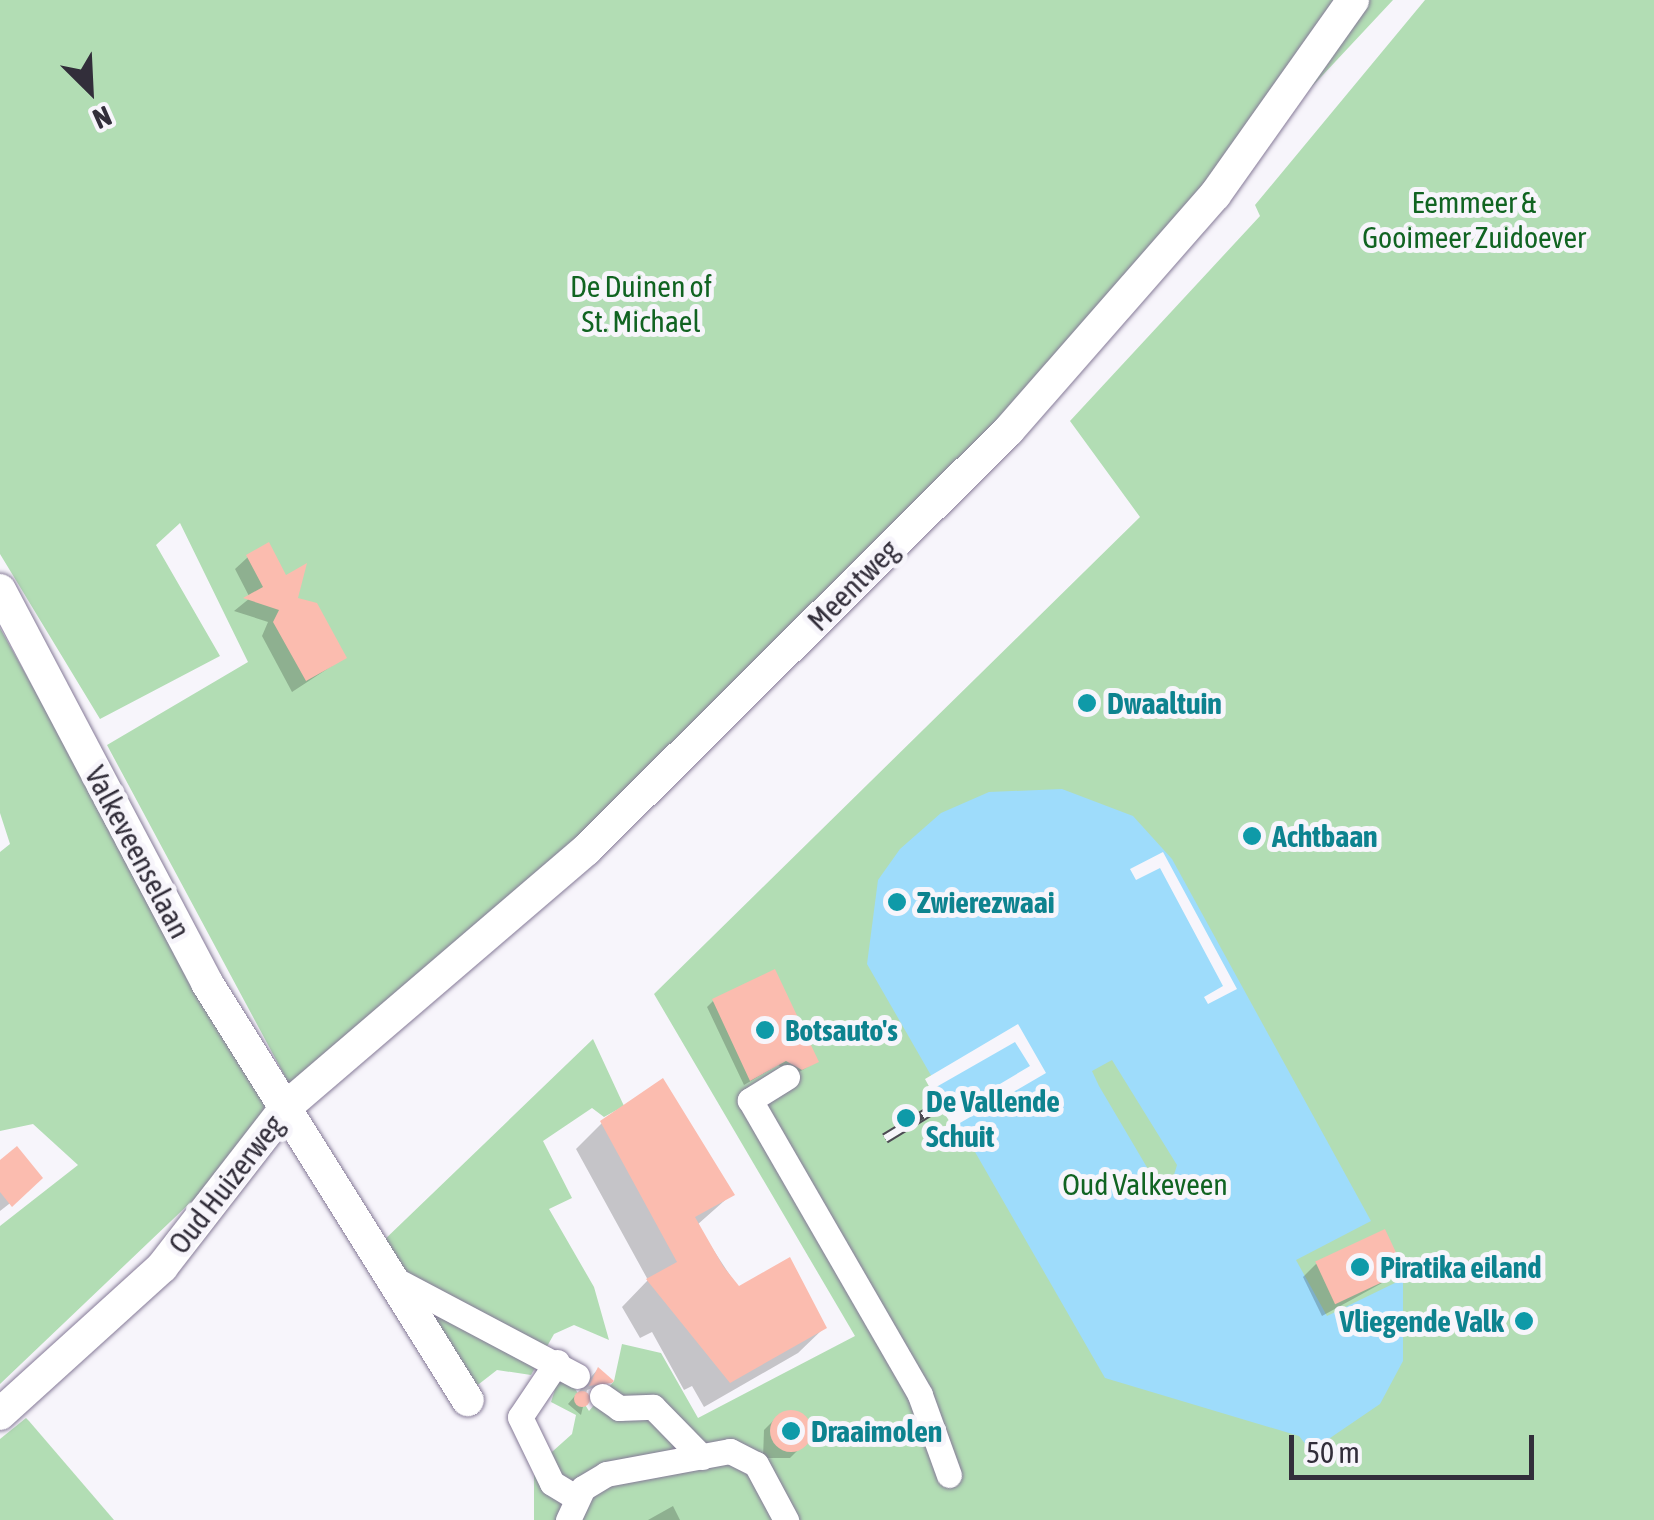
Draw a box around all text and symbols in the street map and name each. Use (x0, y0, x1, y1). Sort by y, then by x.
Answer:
north arrow (40, 40, 140, 140)
text: N (88, 99, 116, 135)
park label: Eemmeer & Gooimeer Zuidoever (1362, 184, 1586, 254)
park label: De Duinen of St. Michael (570, 268, 712, 338)
street label: Meentweg (800, 532, 906, 638)
place label: Dwaaltuin (1107, 685, 1222, 721)
marker: Dwaaltuin (1076, 692, 1098, 714)
street label: Valkeveenselaan (78, 760, 198, 944)
place label: Achtbaan (1272, 818, 1378, 854)
marker: Achtbaan (1241, 825, 1263, 847)
place label: Zwierezwaai (917, 884, 1055, 920)
marker: Zwierezwaai (886, 891, 908, 913)
place label: Botsauto's (785, 1012, 898, 1048)
marker: Botsauto's (754, 1019, 776, 1041)
place label: De Vallende Schuit (926, 1083, 1060, 1154)
street label: Oud Huizerweg (161, 1107, 291, 1261)
marker: De Vallende Schuit (895, 1107, 917, 1129)
park label: Oud Valkeveen (1062, 1166, 1228, 1202)
place label: Piratika eiland (1380, 1249, 1541, 1285)
marker: Piratika eiland (1349, 1256, 1371, 1278)
place label: Vliegende Valk (1340, 1303, 1504, 1339)
marker: Vliegende Valk (1513, 1310, 1535, 1332)
place label: Draaimolen (811, 1413, 942, 1449)
scale bar (1294, 1415, 1539, 1477)
marker: Draaimolen (780, 1420, 802, 1442)
text: 50 m (1306, 1435, 1360, 1469)

